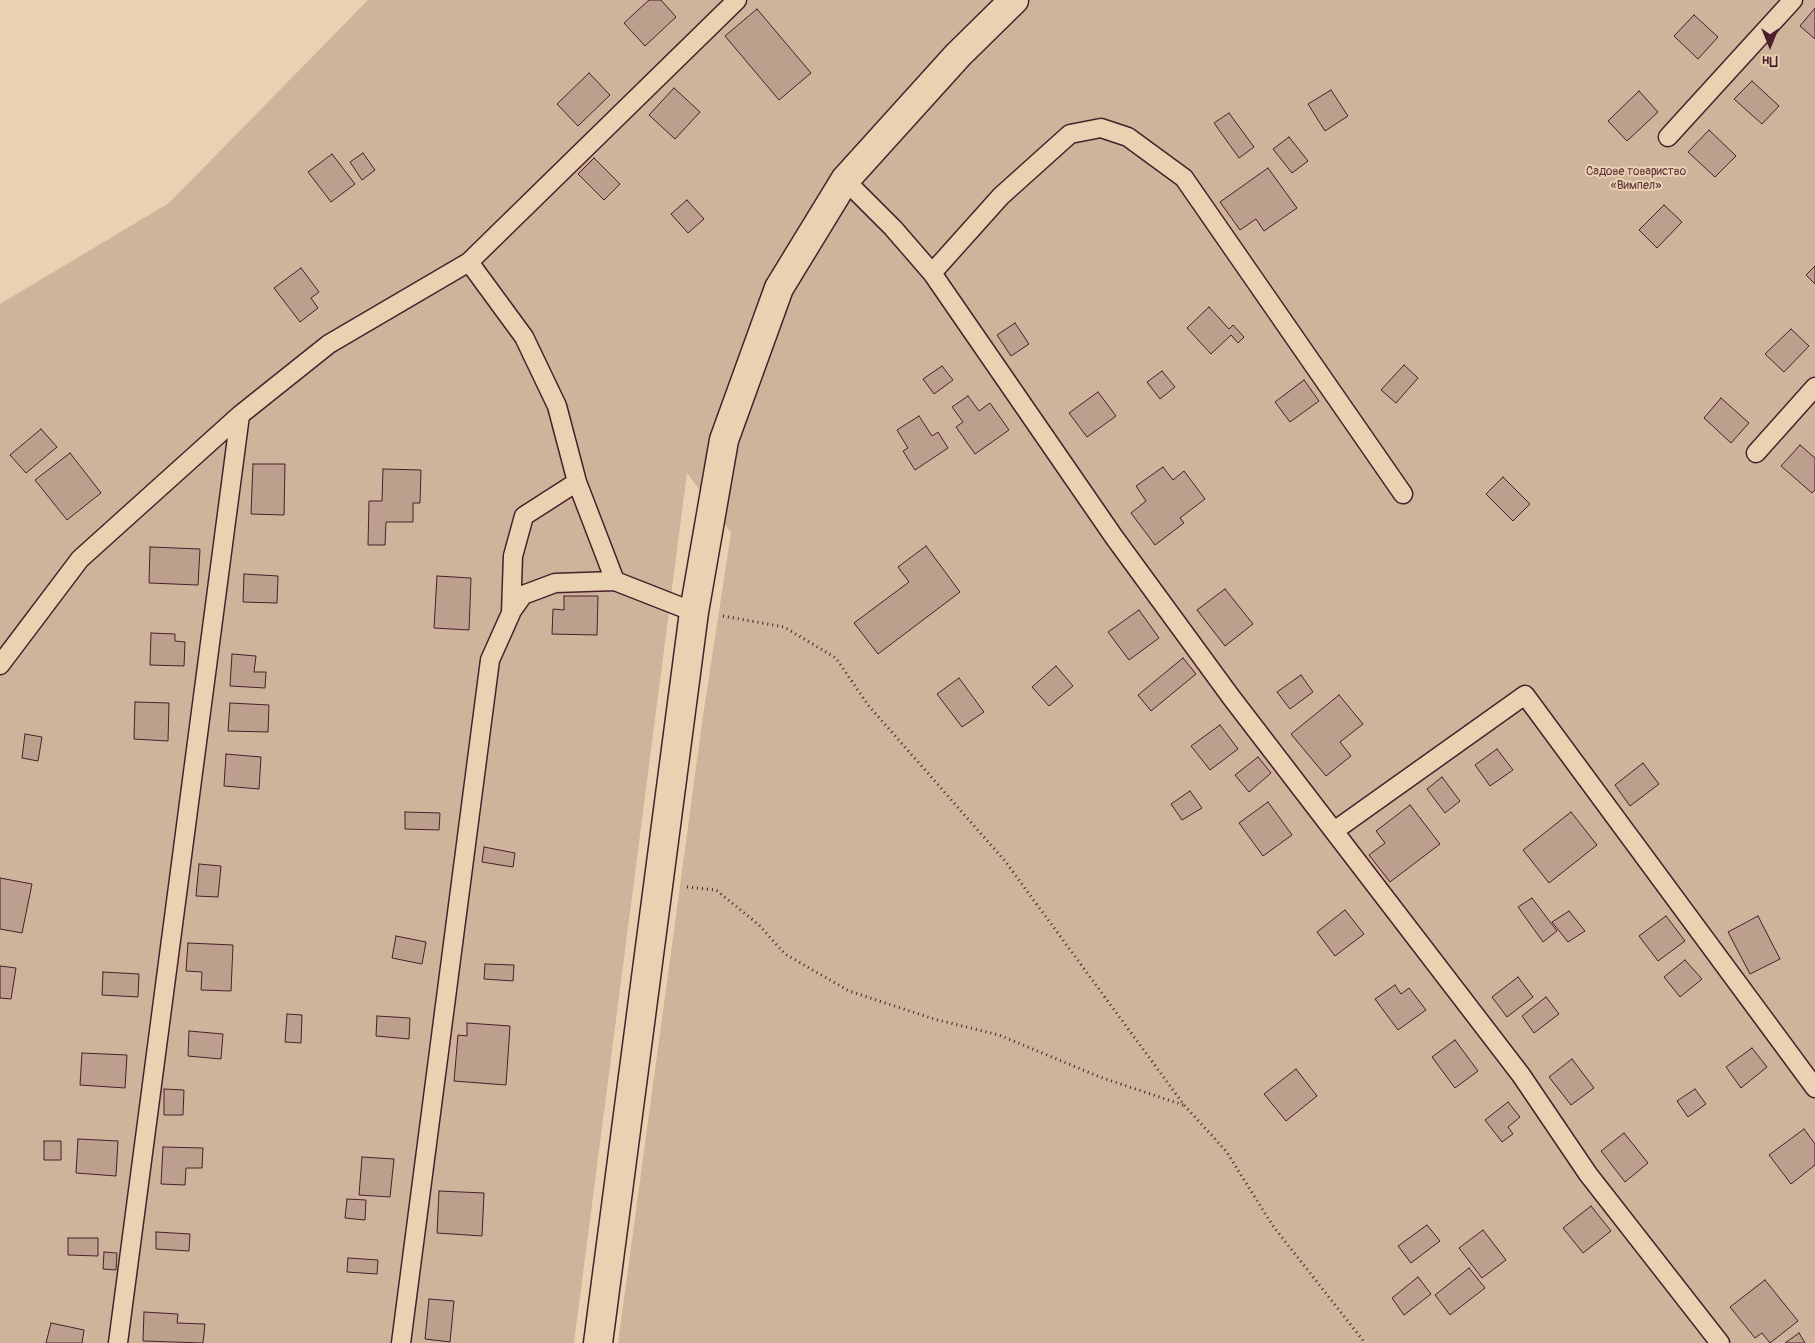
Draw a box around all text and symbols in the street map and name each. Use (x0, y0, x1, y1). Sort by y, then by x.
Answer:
north arrow (1745, 20, 1795, 70)
text: Пн (1762, 52, 1778, 69)
park label: Садове товариство «Вимпел» (1586, 165, 1686, 193)

